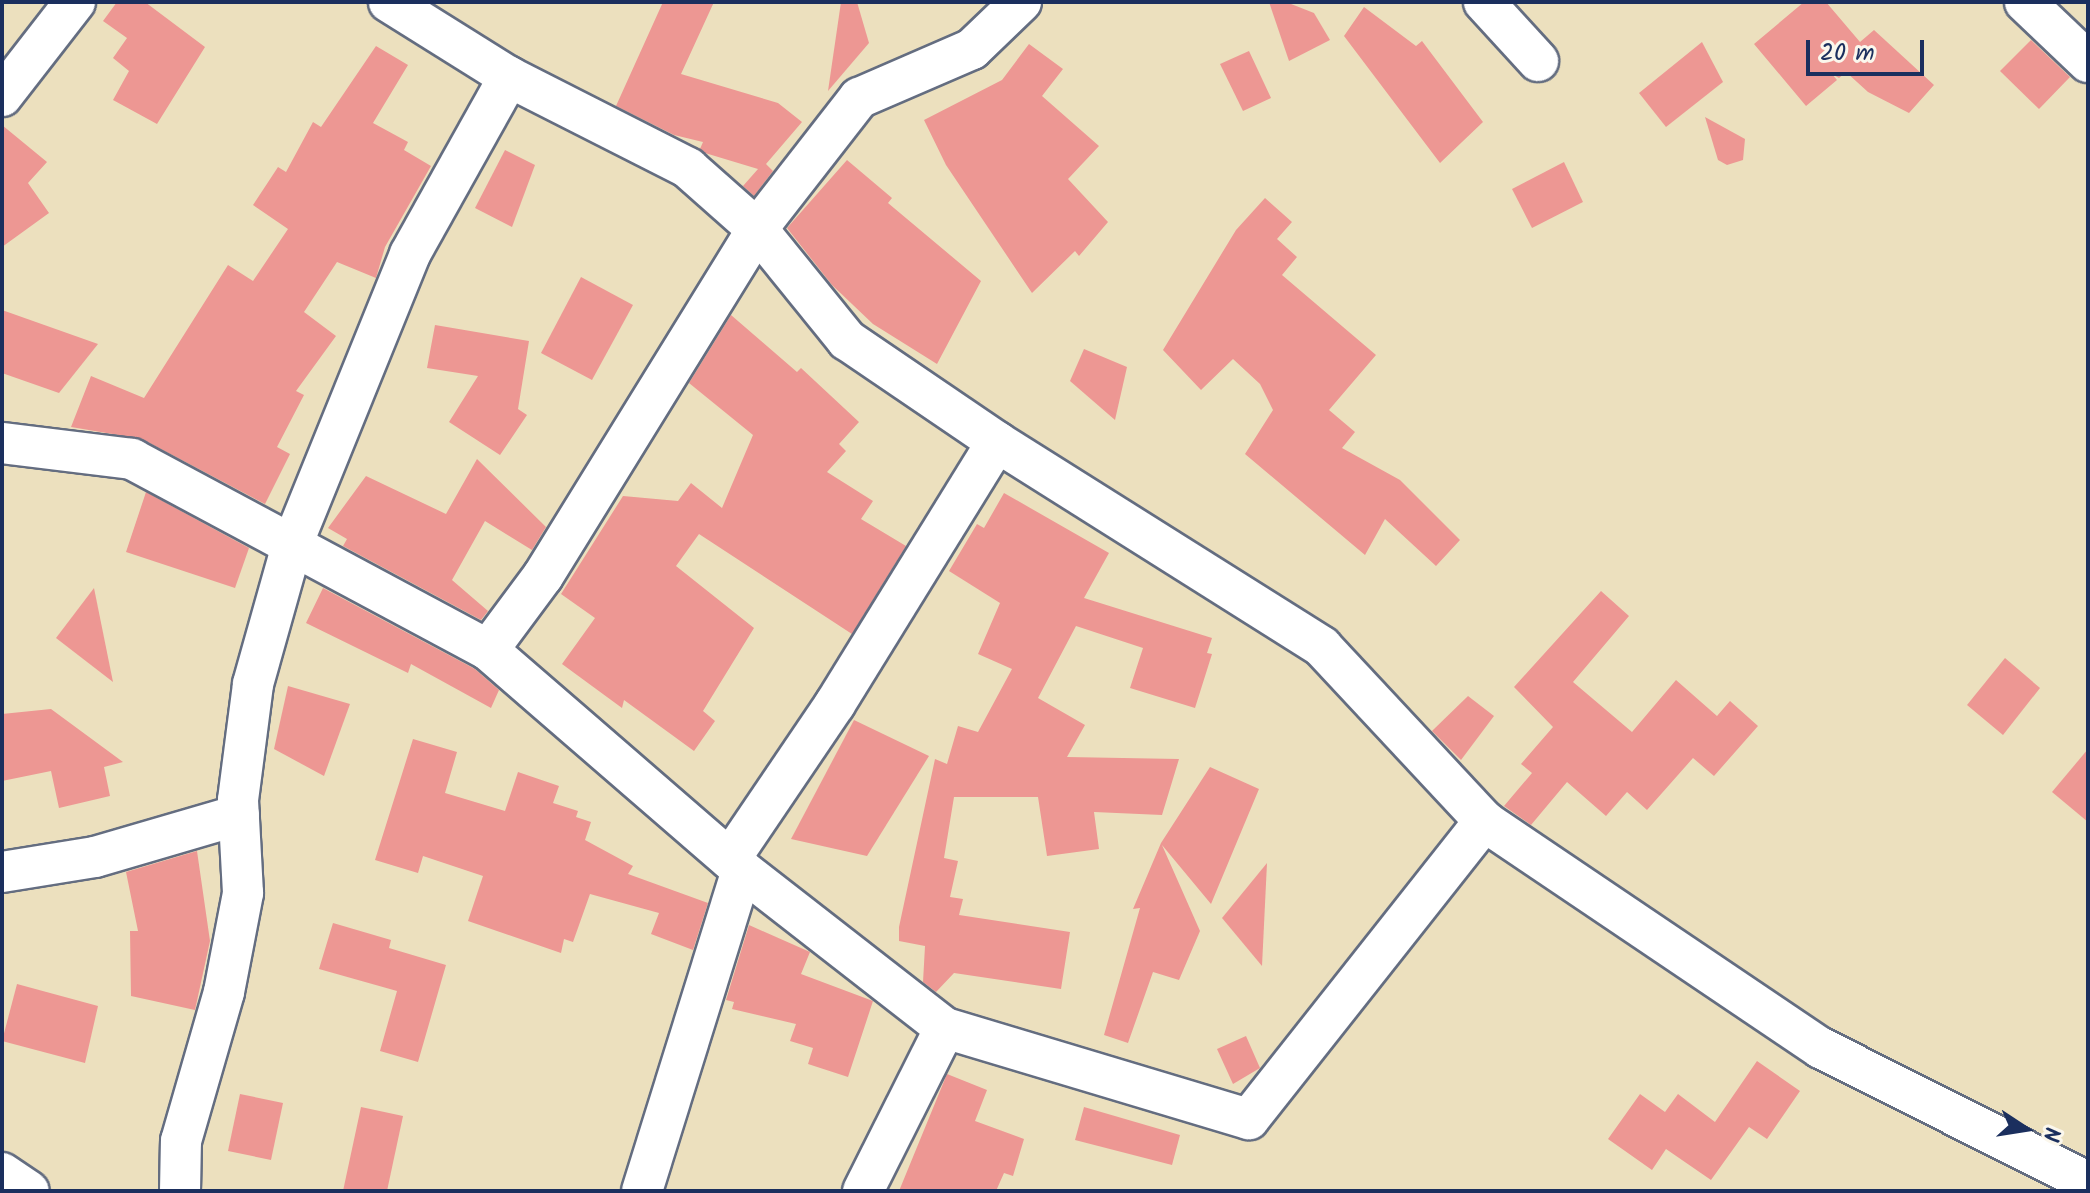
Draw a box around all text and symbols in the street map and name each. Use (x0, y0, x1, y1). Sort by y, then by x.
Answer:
scale bar (1810, 24, 1928, 74)
text: 20 m (1820, 34, 1875, 73)
north arrow (1986, 1089, 2066, 1169)
text: N (2031, 1124, 2069, 1145)

